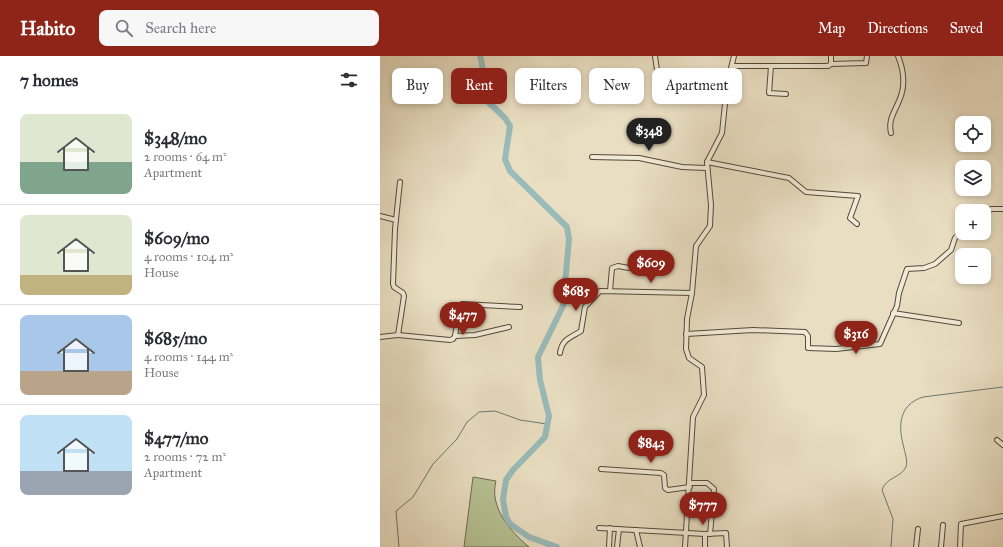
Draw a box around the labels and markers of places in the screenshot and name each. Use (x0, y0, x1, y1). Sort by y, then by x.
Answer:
pin: $348 (625, 118, 673, 152)
pin: $609 (627, 250, 675, 284)
pin: $685 (552, 278, 600, 312)
pin: $477 (439, 302, 487, 336)
pin: $316 (832, 321, 880, 355)
pin: $843 (627, 430, 675, 464)
pin: $777 (679, 492, 727, 526)

